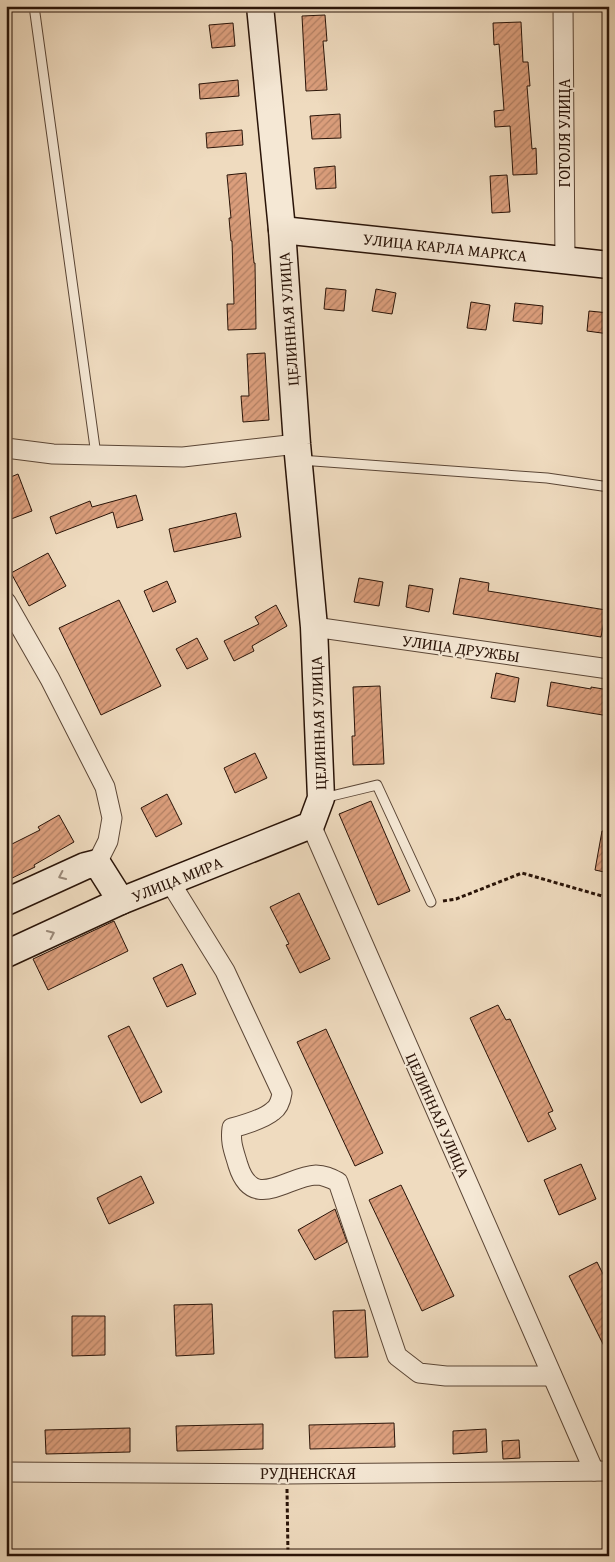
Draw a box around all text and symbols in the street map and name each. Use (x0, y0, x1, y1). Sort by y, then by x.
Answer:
street label: ГОГОЛЯ УЛИЦА (552, 78, 576, 187)
street label: УЛИЦА КАРЛА МАРКСА (362, 226, 529, 268)
street label: ЦЕЛИННАЯ УЛИЦА (271, 251, 305, 387)
street label: УЛИЦА ДРУЖБЫ (401, 628, 521, 668)
street label: ЦЕЛИННАЯ УЛИЦА (304, 655, 332, 790)
street label: УЛИЦА МИРА (128, 850, 226, 908)
one-way arrow (58, 870, 67, 881)
one-way arrow (46, 930, 55, 940)
street label: ЦЕЛИННАЯ УЛИЦА (400, 1049, 476, 1181)
street label: РУДНЕНСКАЯ (260, 1461, 356, 1485)

